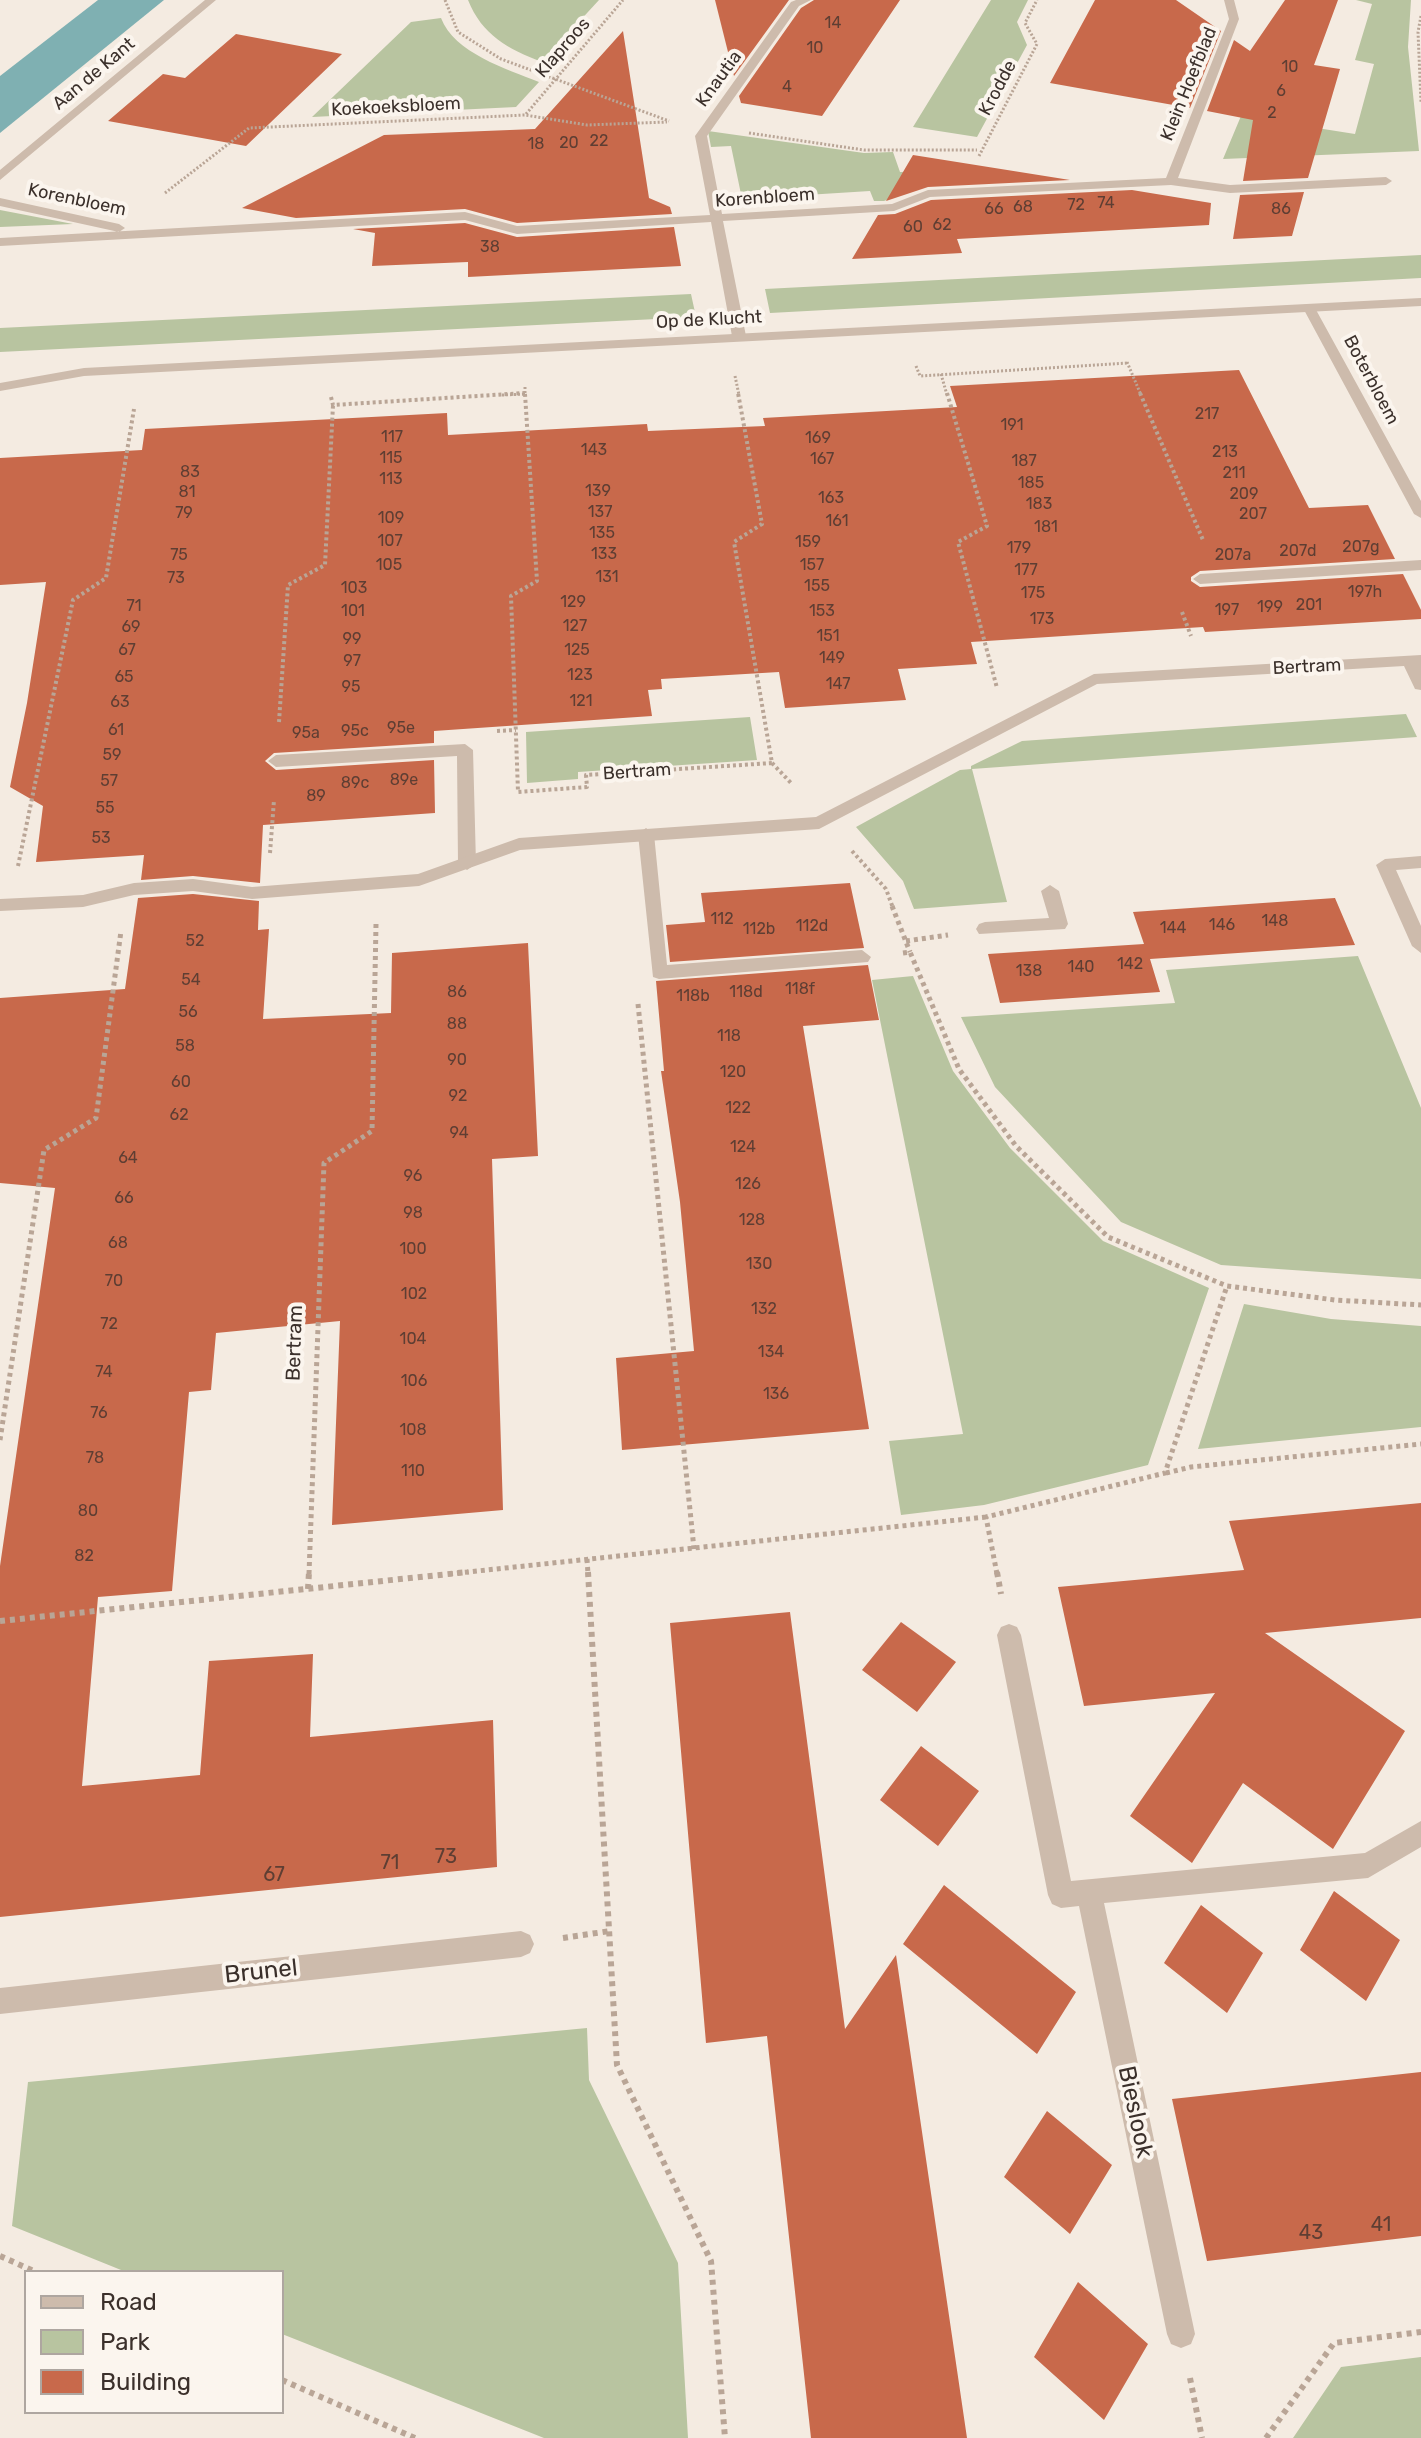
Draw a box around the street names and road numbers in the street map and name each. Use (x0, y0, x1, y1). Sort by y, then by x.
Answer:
street label: Klaproos (531, 14, 595, 82)
street label: Klein Hoefblad (1156, 24, 1222, 144)
street label: Aan de Kant (48, 33, 140, 115)
street label: Knautia (692, 47, 746, 111)
street label: Krodde (975, 57, 1021, 119)
street label: Koekoeksbloem (331, 93, 461, 121)
street label: Korenbloem (26, 179, 128, 221)
street label: Korenbloem (714, 184, 816, 212)
street label: Op de Klucht (655, 306, 763, 334)
street label: Boterbloem (1339, 332, 1403, 428)
street label: Bertram (1272, 654, 1342, 680)
street label: Bertram (602, 759, 672, 785)
street label: Bertram (282, 1304, 308, 1382)
street label: Brunel (223, 1954, 299, 1990)
street label: Bieslook (1111, 2063, 1159, 2161)

